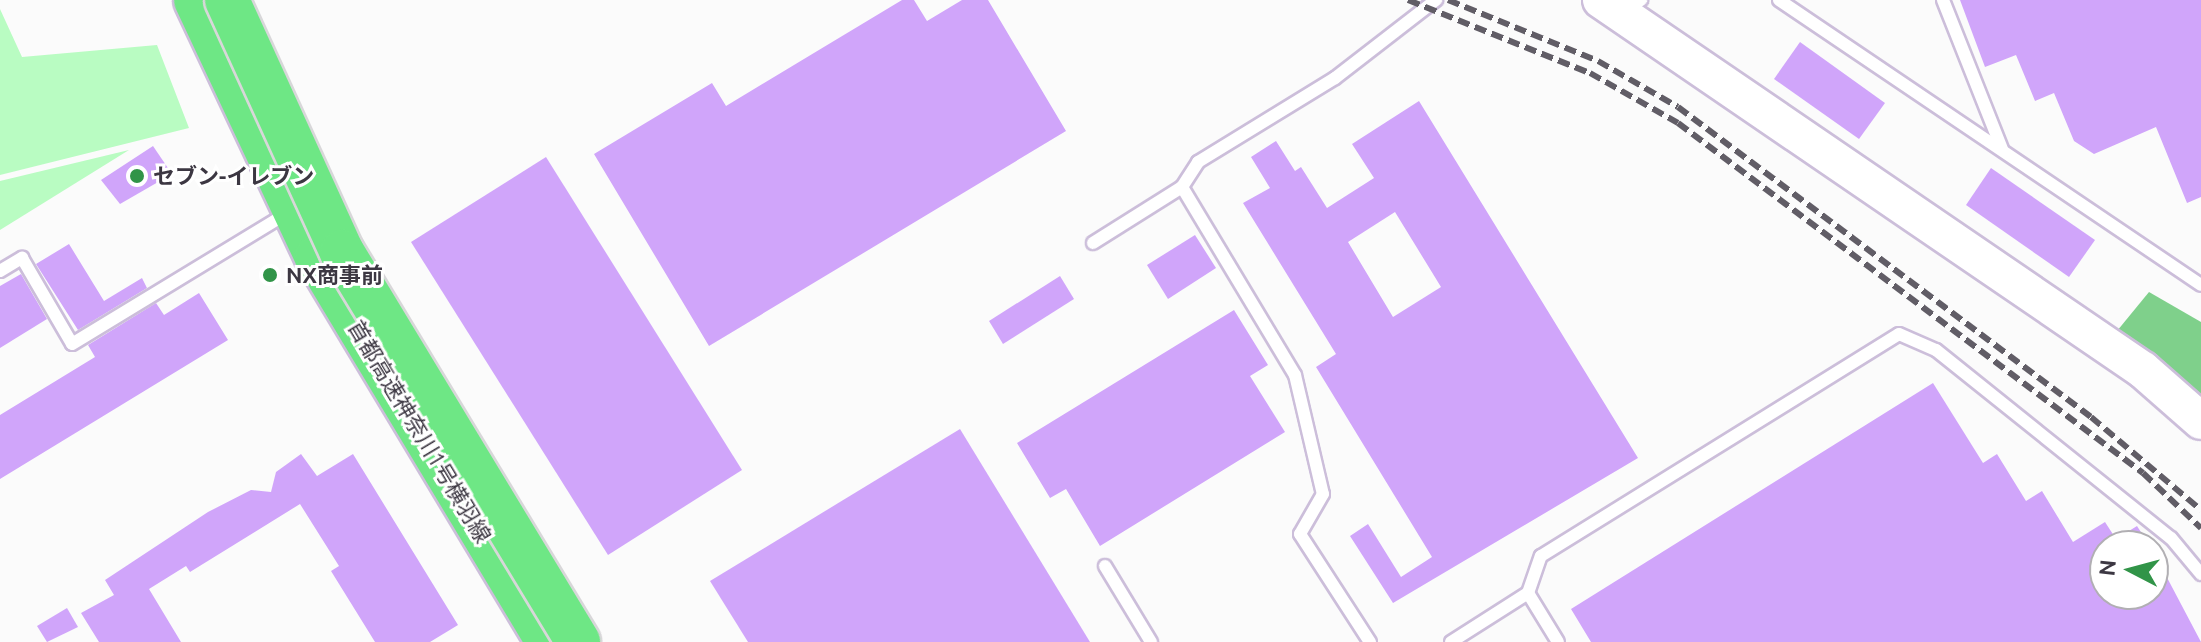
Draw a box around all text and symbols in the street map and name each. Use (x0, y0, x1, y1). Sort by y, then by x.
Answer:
place label: セブン-イレブン (153, 163, 314, 189)
marker: セブン-イレブン (128, 167, 146, 185)
place label: NX商事前 (286, 262, 383, 288)
marker: NX商事前 (261, 266, 279, 284)
street label: 首都高速神奈川1号横羽線 (343, 315, 497, 547)
north arrow (2089, 530, 2169, 610)
text: N (2093, 558, 2120, 577)

